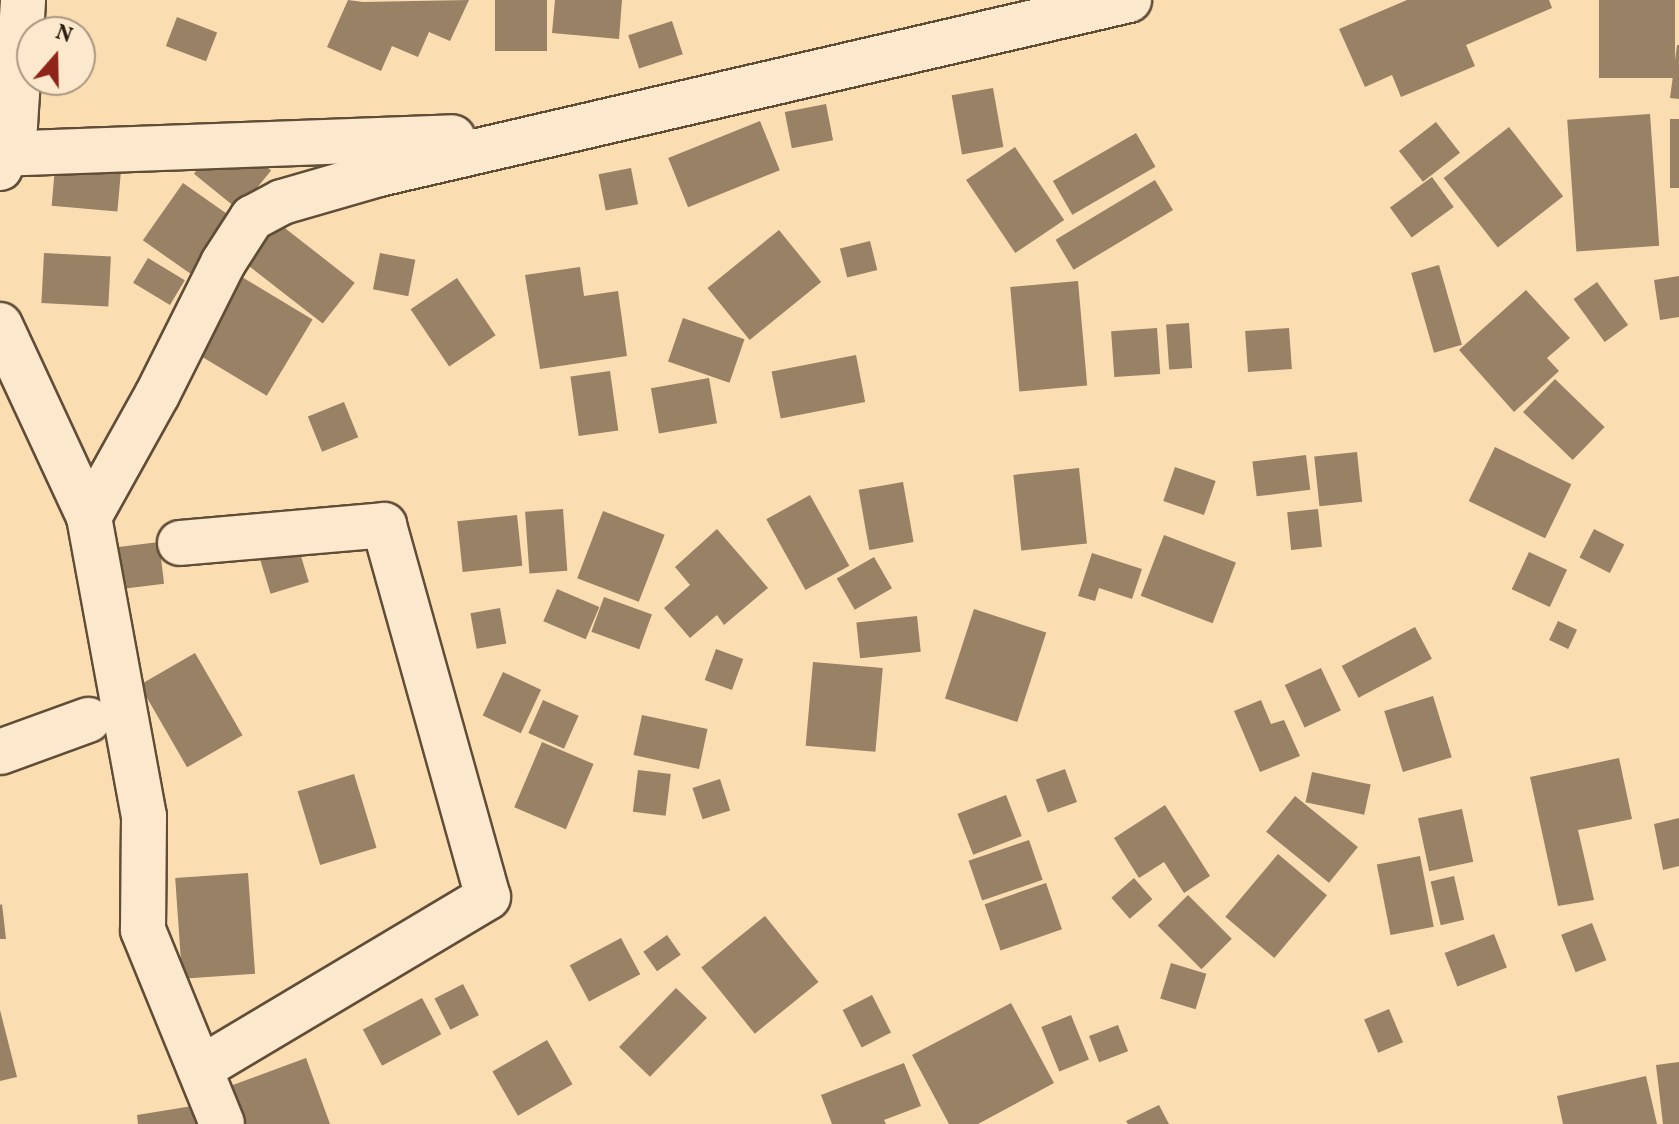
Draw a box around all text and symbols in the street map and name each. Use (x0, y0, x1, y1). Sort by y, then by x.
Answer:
north arrow (16, 16, 96, 96)
text: N (51, 18, 76, 52)

